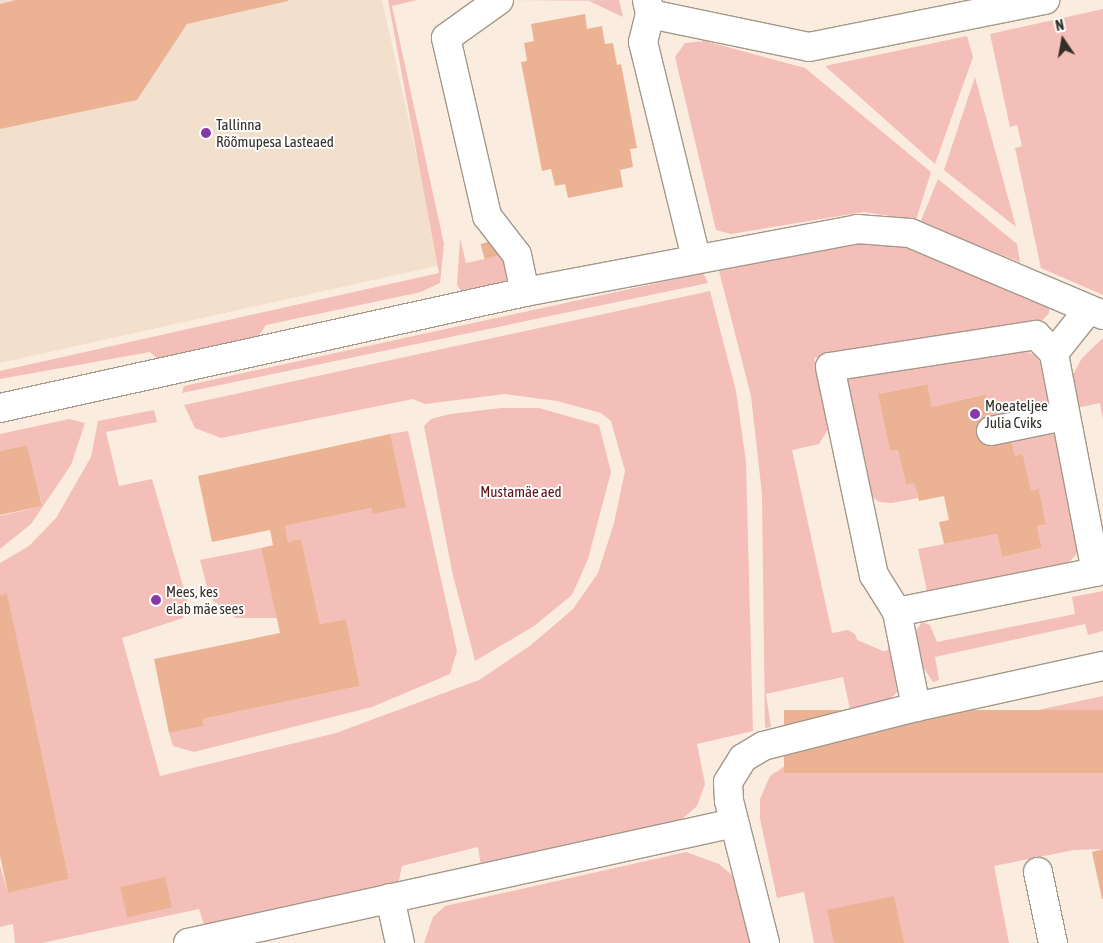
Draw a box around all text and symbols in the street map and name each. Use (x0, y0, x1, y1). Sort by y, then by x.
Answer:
north arrow (1038, 15, 1088, 65)
text: N (1054, 17, 1066, 34)
place label: Tallinna Rõõmupesa Lasteaed (216, 115, 334, 150)
marker: Tallinna Rõõmupesa Lasteaed (200, 127, 212, 139)
place label: Moeateljee Julia Cviks (985, 396, 1048, 431)
marker: Moeateljee Julia Cviks (969, 408, 981, 420)
park label: Mustamäe aed (480, 483, 562, 501)
place label: Mees, kes elab mäe sees (166, 582, 244, 617)
marker: Mees, kes elab mäe sees (150, 594, 162, 606)

